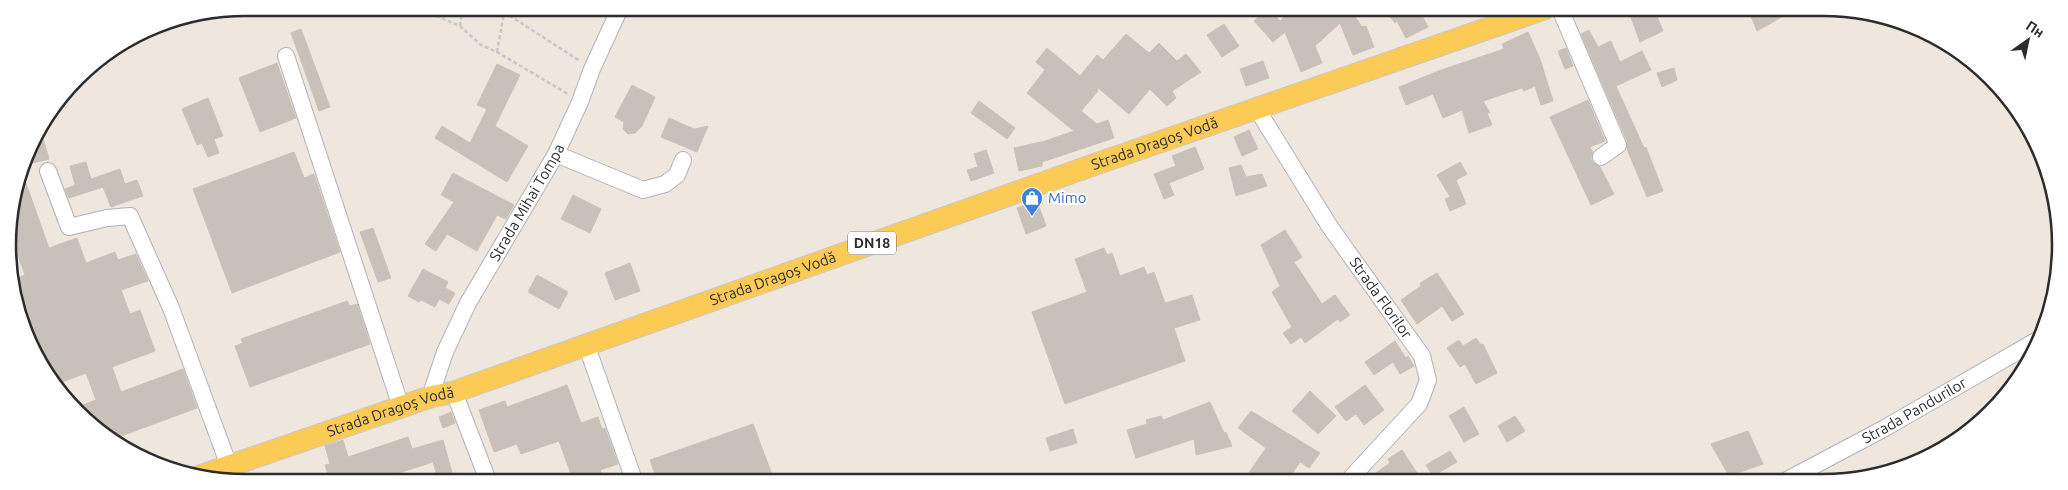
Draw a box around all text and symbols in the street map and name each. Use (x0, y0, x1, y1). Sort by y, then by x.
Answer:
north arrow (2003, 15, 2053, 65)
text: Пн (2023, 17, 2047, 41)
street label: Strada Dragoș Vodă (1089, 114, 1220, 173)
street label: Strada Mihai Tompa (486, 141, 567, 264)
shop icon: Mimo (1020, 186, 1044, 217)
place label: Mimo (1048, 189, 1086, 206)
road number: DN18 (848, 232, 896, 254)
street label: Strada Dragoș Vodă (707, 248, 838, 309)
street label: Strada Florilor (1346, 254, 1416, 342)
street label: Strada Pandurilor (1859, 374, 1970, 447)
street label: Strada Dragoș Vodă (324, 383, 455, 440)

